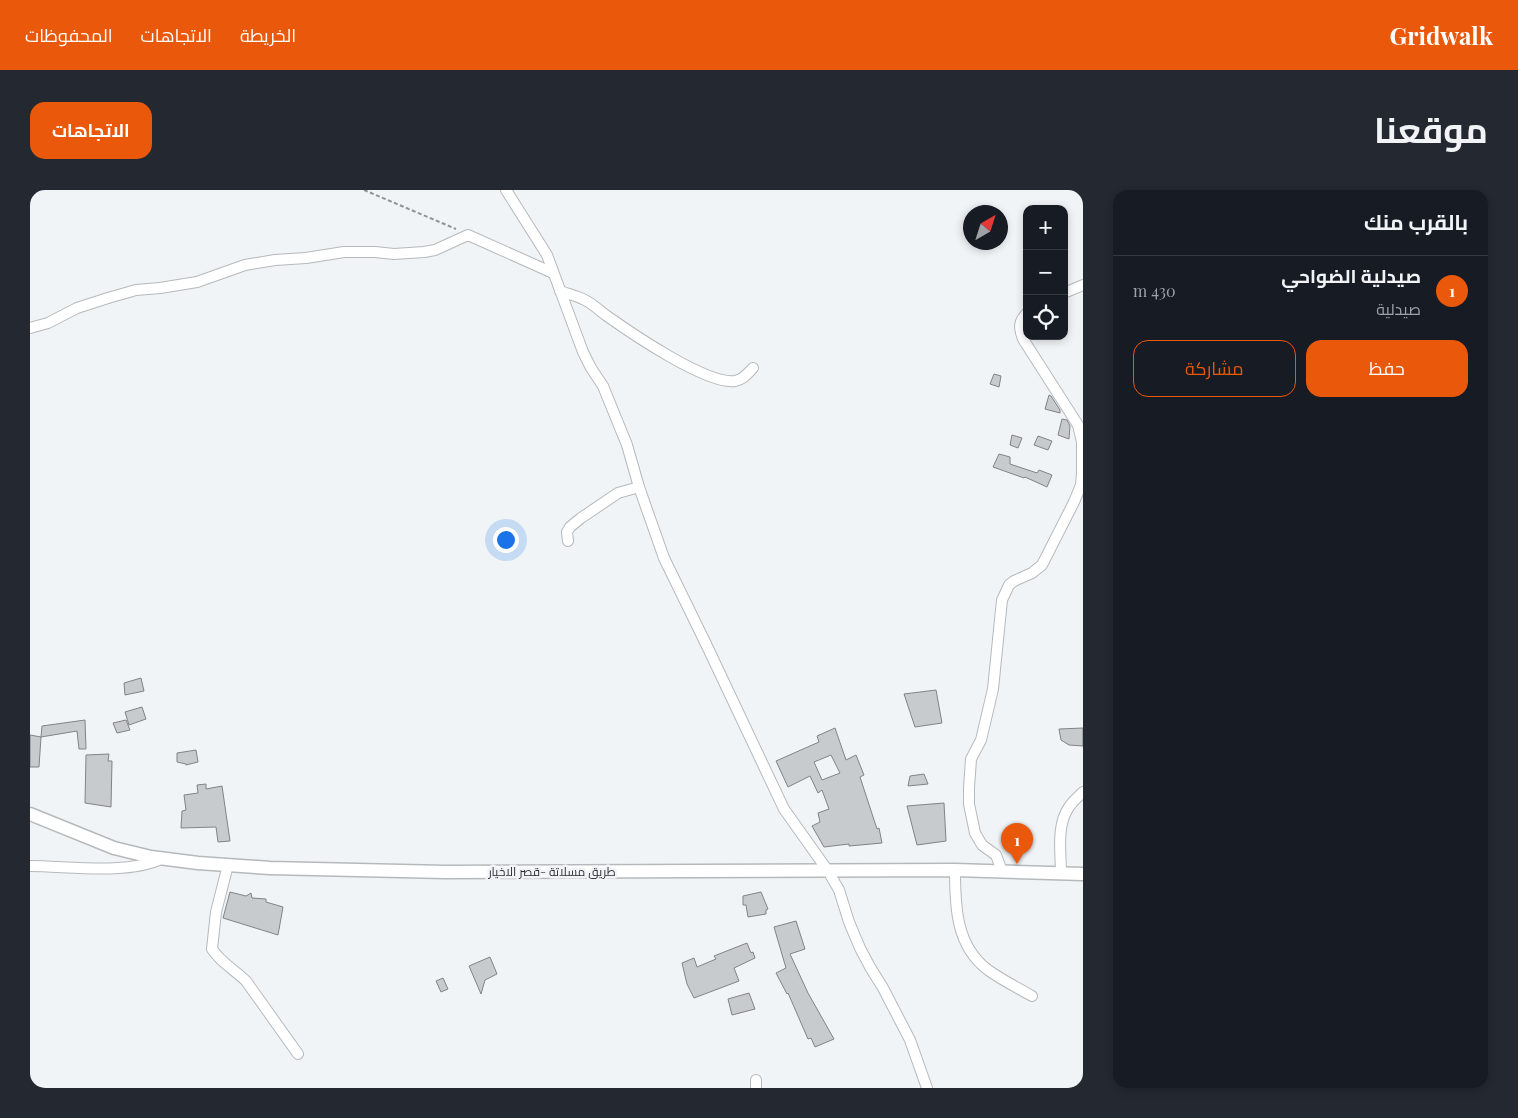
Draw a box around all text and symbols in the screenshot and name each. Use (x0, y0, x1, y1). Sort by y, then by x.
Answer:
text: Gridwalk (1390, 19, 1493, 51)
text: المحفوظات (25, 23, 113, 47)
text: الاتجاهات (141, 23, 212, 47)
text: الخريطة (240, 23, 296, 47)
button: الاتجاهات (30, 102, 152, 159)
text: موقعنا (1374, 105, 1488, 152)
north arrow (963, 205, 1008, 250)
map controls (1023, 205, 1068, 340)
button: + (1023, 205, 1068, 250)
text: بالقرب منك (1364, 207, 1468, 235)
button: − (1023, 250, 1068, 295)
text: صيدلية الضواحي (1281, 262, 1421, 288)
text: 430 m (1133, 280, 1176, 301)
text: 1 (1449, 280, 1455, 301)
button: locate (1023, 295, 1068, 340)
text: صيدلية (1376, 298, 1421, 319)
button: مشاركة (1133, 340, 1296, 397)
button: حفظ (1306, 340, 1468, 397)
your location (493, 527, 519, 553)
pin: 1 (1001, 823, 1033, 864)
street label: طريق مسلاتة -قصر الاخيار (487, 863, 616, 879)

